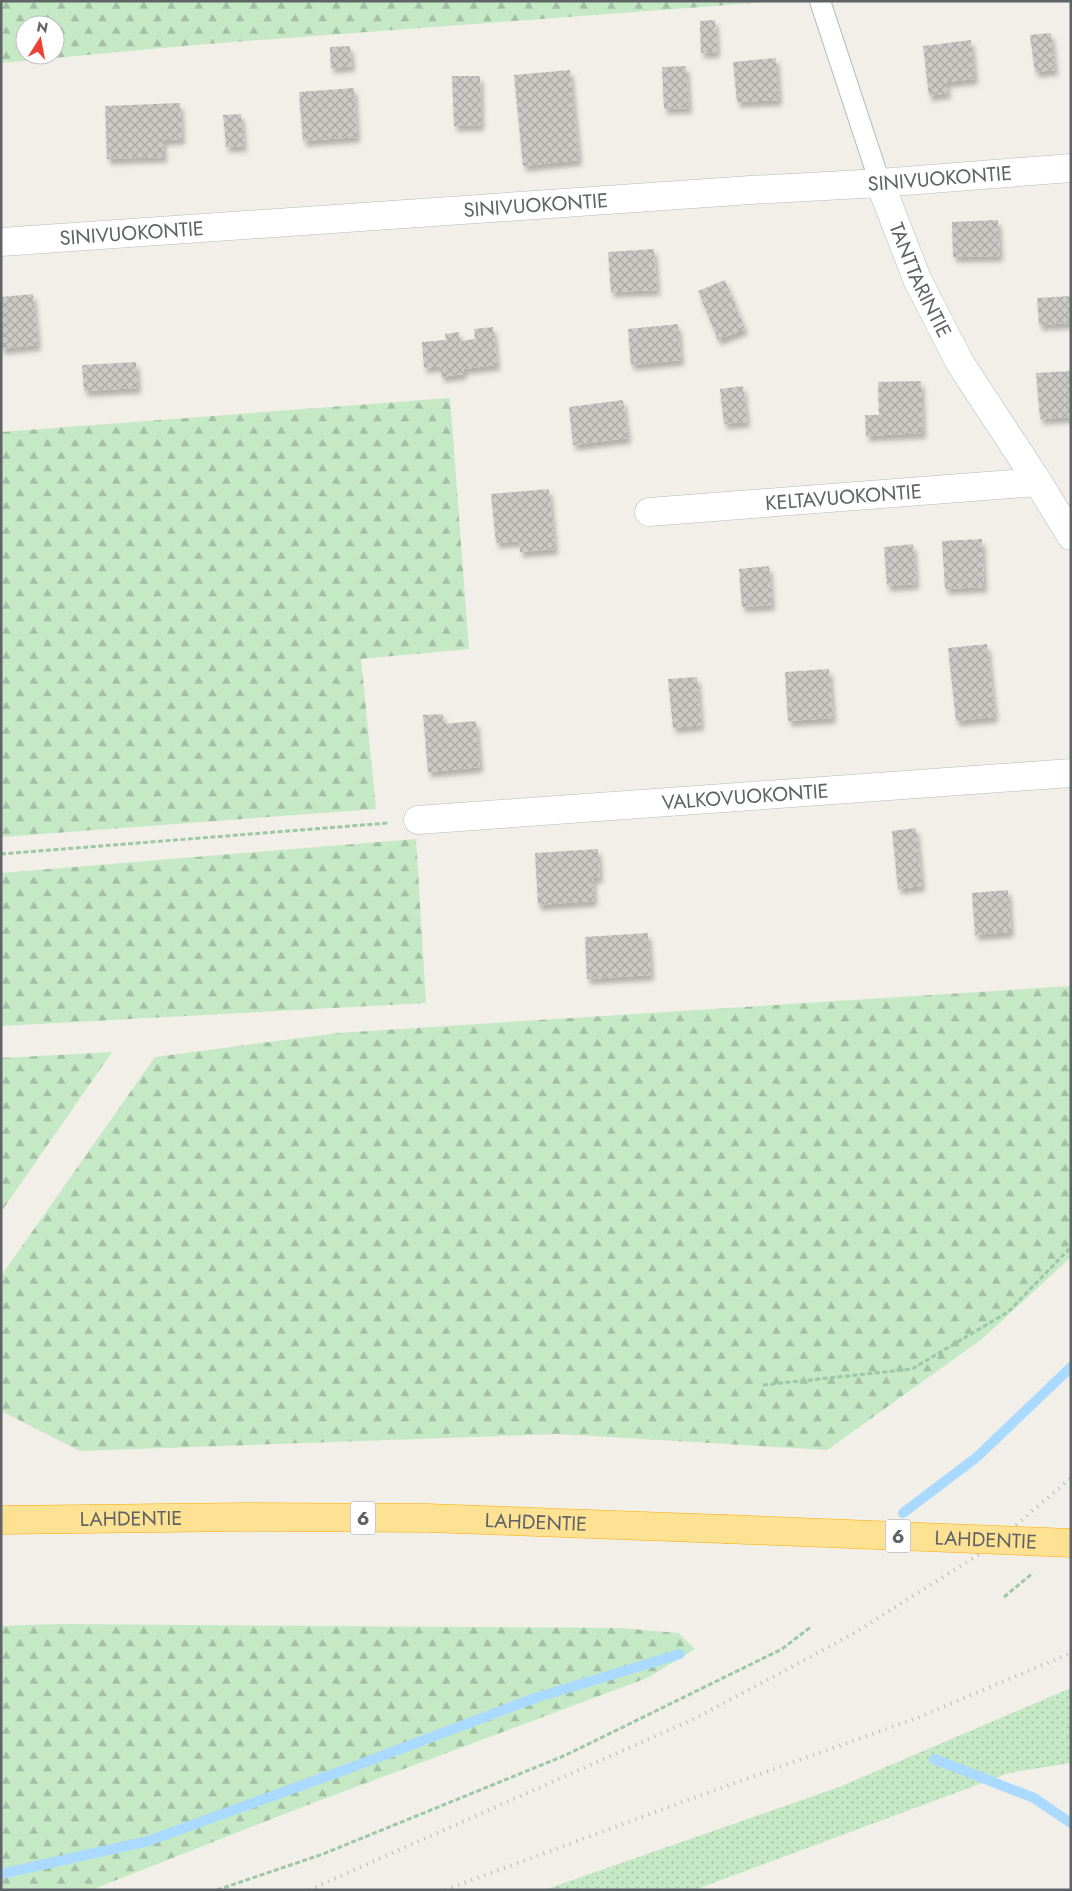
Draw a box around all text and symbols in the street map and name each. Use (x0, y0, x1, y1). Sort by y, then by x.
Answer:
north arrow (15, 15, 65, 65)
text: N (35, 16, 50, 38)
street label: SINIVUOKONTIE (867, 159, 1013, 199)
street label: SINIVUOKONTIE (463, 186, 609, 225)
street label: SINIVUOKONTIE (59, 214, 205, 253)
street label: TANTTARINTIE (882, 218, 959, 343)
street label: KELTAVUOKONTIE (764, 477, 923, 518)
street label: VALKOVUOKONTIE (661, 776, 830, 817)
road number: 6 (350, 1502, 376, 1535)
street label: LAHDENTIE (80, 1504, 182, 1534)
street label: LAHDENTIE (484, 1506, 588, 1539)
road number: 6 (886, 1520, 910, 1552)
street label: LAHDENTIE (934, 1524, 1038, 1557)

